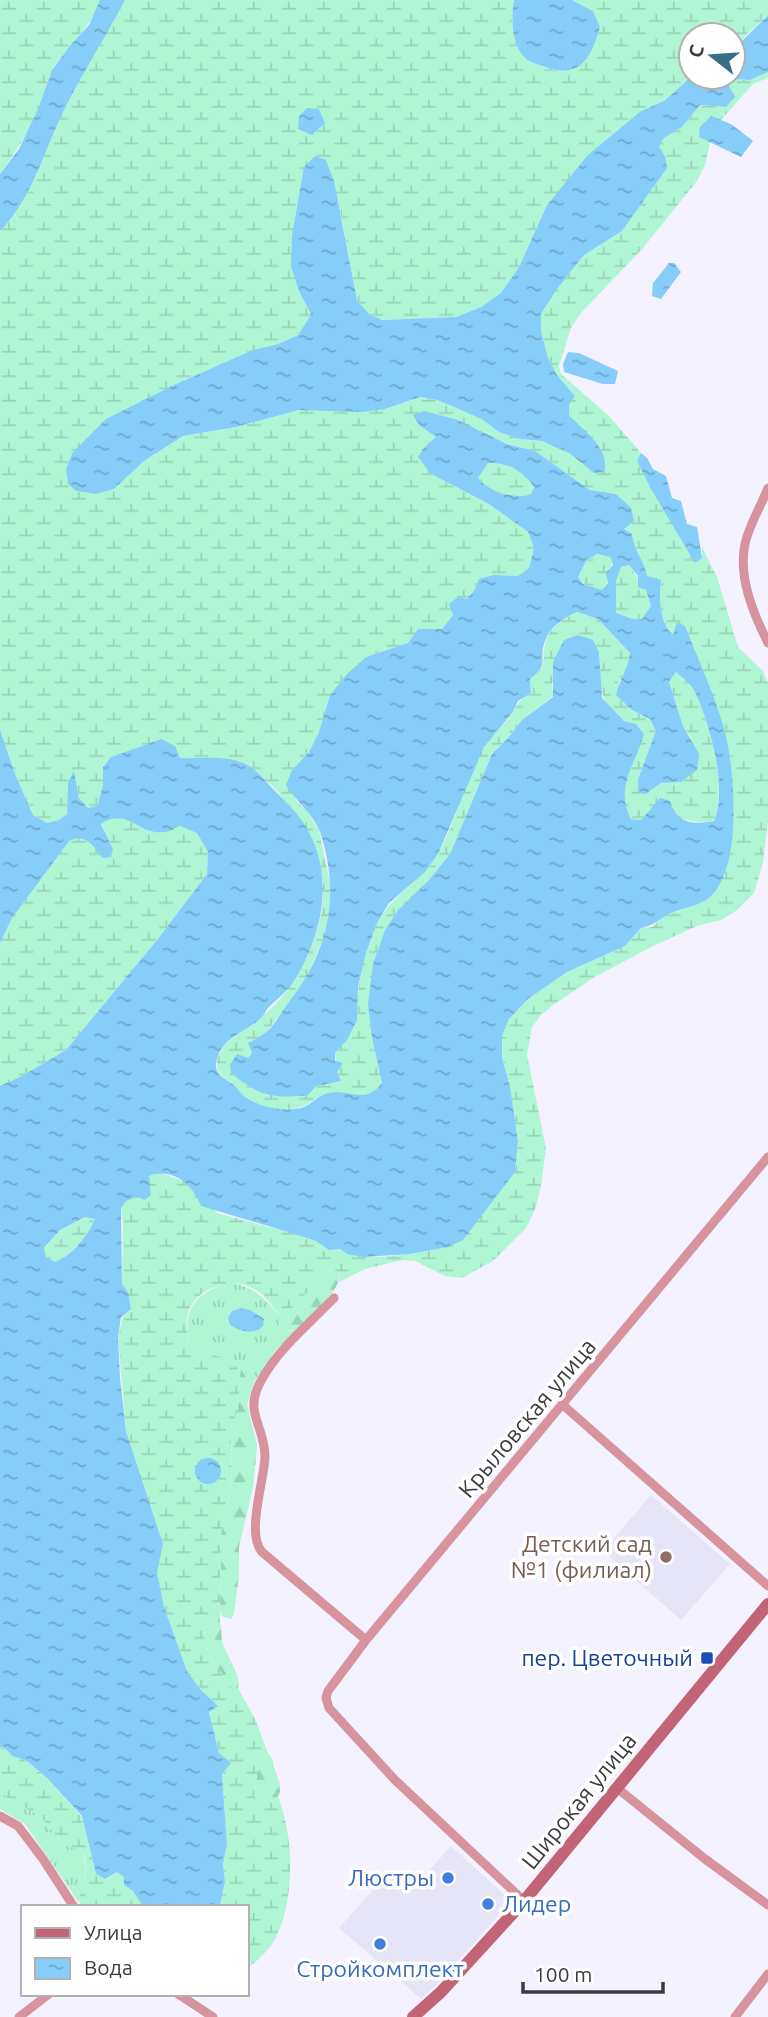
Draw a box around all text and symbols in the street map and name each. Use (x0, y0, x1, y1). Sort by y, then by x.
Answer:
north arrow (677, 21, 747, 91)
text: С (683, 42, 708, 60)
street label: Крыловская улица (453, 1333, 600, 1502)
place label: Детский сад №1 (филиал) (511, 1531, 652, 1583)
marker: Детский сад №1 (филиал) (658, 1549, 674, 1565)
place label: пер. Цветочный (521, 1645, 693, 1670)
marker: пер. Цветочный (699, 1650, 715, 1666)
street label: Широкая улица (516, 1728, 641, 1873)
place label: Люстры (348, 1865, 434, 1890)
marker: Люстры (440, 1870, 456, 1886)
place label: Лидер (502, 1891, 571, 1916)
marker: Лидер (480, 1896, 496, 1912)
legend (21, 1905, 248, 1996)
text: Улица (84, 1920, 142, 1944)
marker: Стройкомплект (372, 1936, 388, 1952)
scale bar (523, 1951, 663, 1995)
text: Вода (84, 1955, 133, 1979)
place label: Стройкомплект (296, 1956, 464, 1981)
text: 100 m (534, 1962, 592, 1986)

